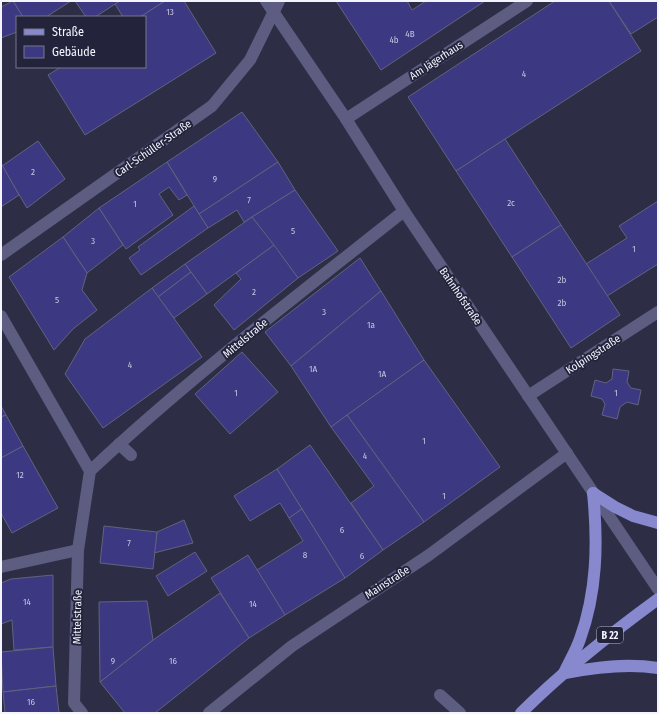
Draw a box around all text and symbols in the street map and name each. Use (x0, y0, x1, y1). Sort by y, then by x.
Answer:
house number: 13 (166, 7, 174, 17)
legend (16, 16, 146, 68)
text: Straße (52, 25, 84, 39)
house number: 4B (405, 29, 415, 39)
house number: 4b (389, 35, 399, 45)
street label: Am Jägerhaus (407, 38, 466, 82)
text: Gebäude (52, 45, 96, 59)
house number: 4 (522, 69, 527, 79)
street label: Carl-Schüller-Straße (113, 117, 194, 180)
house number: 2 (31, 167, 35, 177)
house number: 9 (213, 174, 217, 184)
house number: 7 (247, 195, 251, 205)
house number: 2c (507, 198, 515, 208)
house number: 1 (133, 199, 137, 209)
house number: 5 (291, 226, 295, 236)
house number: 3 (91, 236, 95, 246)
house number: 1 (632, 244, 636, 254)
street label: Bahnhofstraße (437, 265, 485, 327)
house number: 2b (558, 275, 567, 285)
house number: 2 (252, 287, 256, 297)
house number: 5 (55, 295, 59, 305)
house number: 2b (558, 298, 567, 308)
house number: 3 (322, 307, 326, 317)
street label: Mittelstraße (220, 316, 270, 361)
house number: 1a (367, 320, 376, 330)
street label: Kolpingstraße (564, 332, 623, 377)
house number: 4 (128, 360, 133, 370)
house number: 1A (309, 364, 317, 374)
house number: 1A (378, 369, 386, 379)
house number: 1 (234, 388, 238, 398)
house number: 1 (614, 388, 618, 398)
house number: 1 (422, 436, 426, 446)
house number: 4 (363, 451, 368, 461)
house number: 12 (16, 470, 24, 480)
house number: 1 (442, 491, 446, 501)
house number: 6 (340, 525, 345, 535)
house number: 7 (127, 538, 131, 548)
house number: 8 (303, 550, 308, 560)
house number: 6 (360, 551, 365, 561)
street label: Mainstraße (363, 563, 412, 602)
street label: Mittelstraße (71, 590, 84, 644)
house number: 14 (23, 597, 32, 607)
house number: 14 (249, 599, 258, 609)
road number: B 22 (597, 627, 623, 643)
house number: 9 (111, 656, 115, 666)
house number: 16 (169, 656, 178, 666)
house number: 16 (27, 697, 36, 707)

